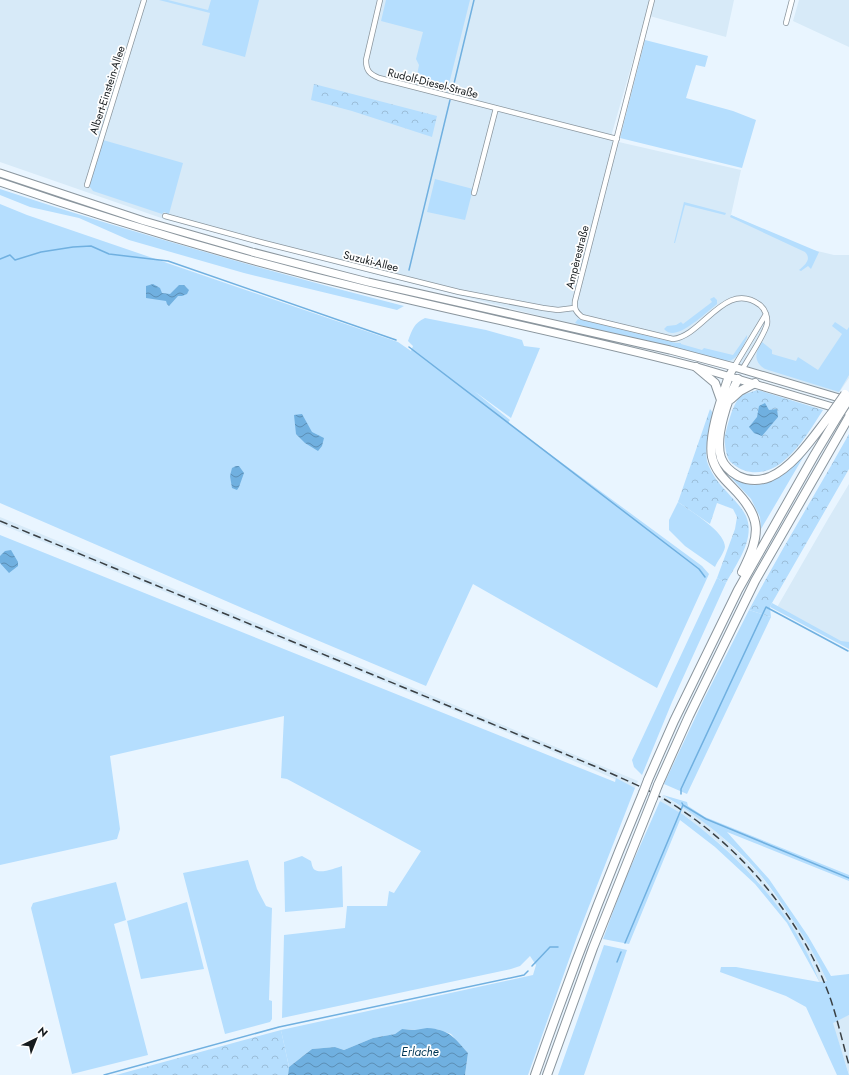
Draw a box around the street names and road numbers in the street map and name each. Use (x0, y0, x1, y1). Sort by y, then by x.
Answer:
street label: Albert-Einstein-Allee (85, 43, 129, 136)
street label: Rudolf-Diesel-Straße (386, 64, 480, 102)
street label: Ampèrestraße (561, 223, 593, 291)
street label: Suzuki-Allee (342, 246, 401, 276)

